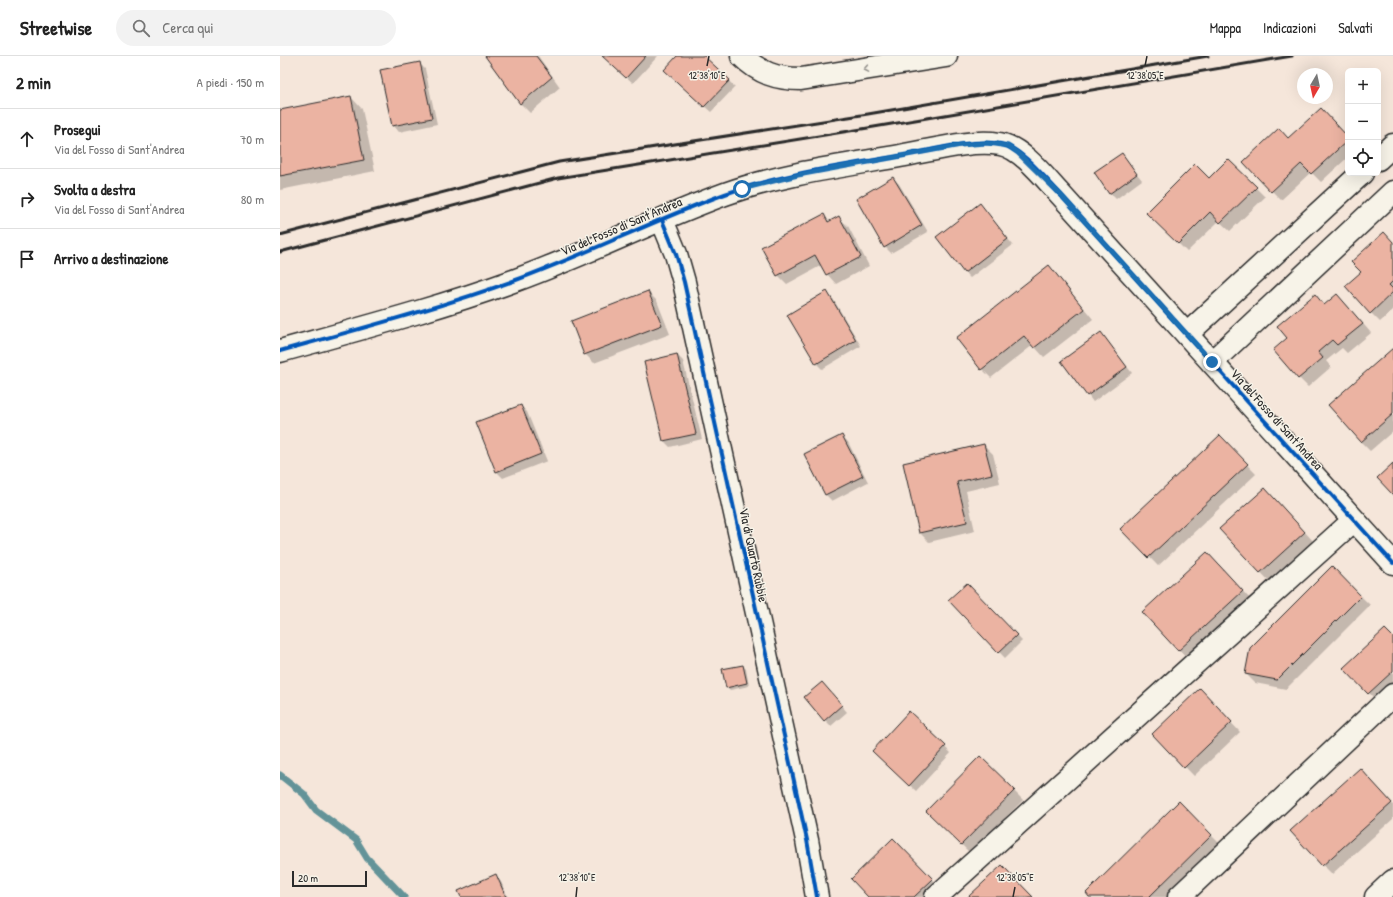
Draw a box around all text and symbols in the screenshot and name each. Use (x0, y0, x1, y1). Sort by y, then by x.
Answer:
search box (116, 10, 396, 46)
text: Streetwise (20, 15, 92, 41)
icon: search (130, 17, 152, 39)
text: Cerca qui (162, 17, 214, 38)
text: Mappa (1210, 18, 1241, 37)
text: Indicazioni (1263, 18, 1316, 37)
text: Salvati (1338, 18, 1373, 37)
one-way arrow (863, 65, 870, 73)
north arrow (1297, 68, 1333, 104)
map controls (1345, 68, 1381, 176)
button: + (1345, 68, 1381, 104)
text: 12°38'10"E (689, 69, 726, 82)
text: 12°38'05"E (1126, 69, 1164, 82)
text: 2 min (16, 71, 51, 94)
text: A piedi · 150 m (197, 73, 264, 91)
button: − (1345, 104, 1381, 140)
text: Prosegui (54, 119, 101, 140)
icon: ahead (16, 128, 38, 150)
text: 70 m (240, 130, 264, 148)
text: Via del Fosso di Sant'Andrea (54, 140, 184, 158)
button: locate (1345, 140, 1381, 176)
text: Svolta a destra (54, 179, 135, 200)
route start (733, 180, 751, 198)
icon: right (16, 188, 38, 210)
text: 80 m (241, 190, 264, 208)
street label: Via del Fosso di Sant'Andrea (557, 192, 685, 260)
text: Via del Fosso di Sant'Andrea (54, 200, 184, 218)
icon: arrive (16, 248, 38, 270)
text: Arrivo a destinazione (54, 248, 168, 269)
route end (1203, 353, 1221, 371)
street label: Via del Fosso di Sant'Andrea (1227, 365, 1327, 473)
street label: Via di Quarto Rubbie (735, 506, 773, 604)
scale bar (292, 869, 367, 888)
text: 20 m (298, 871, 318, 885)
text: 12°38'10"E (559, 871, 596, 884)
text: 12°38'05"E (996, 871, 1034, 884)

